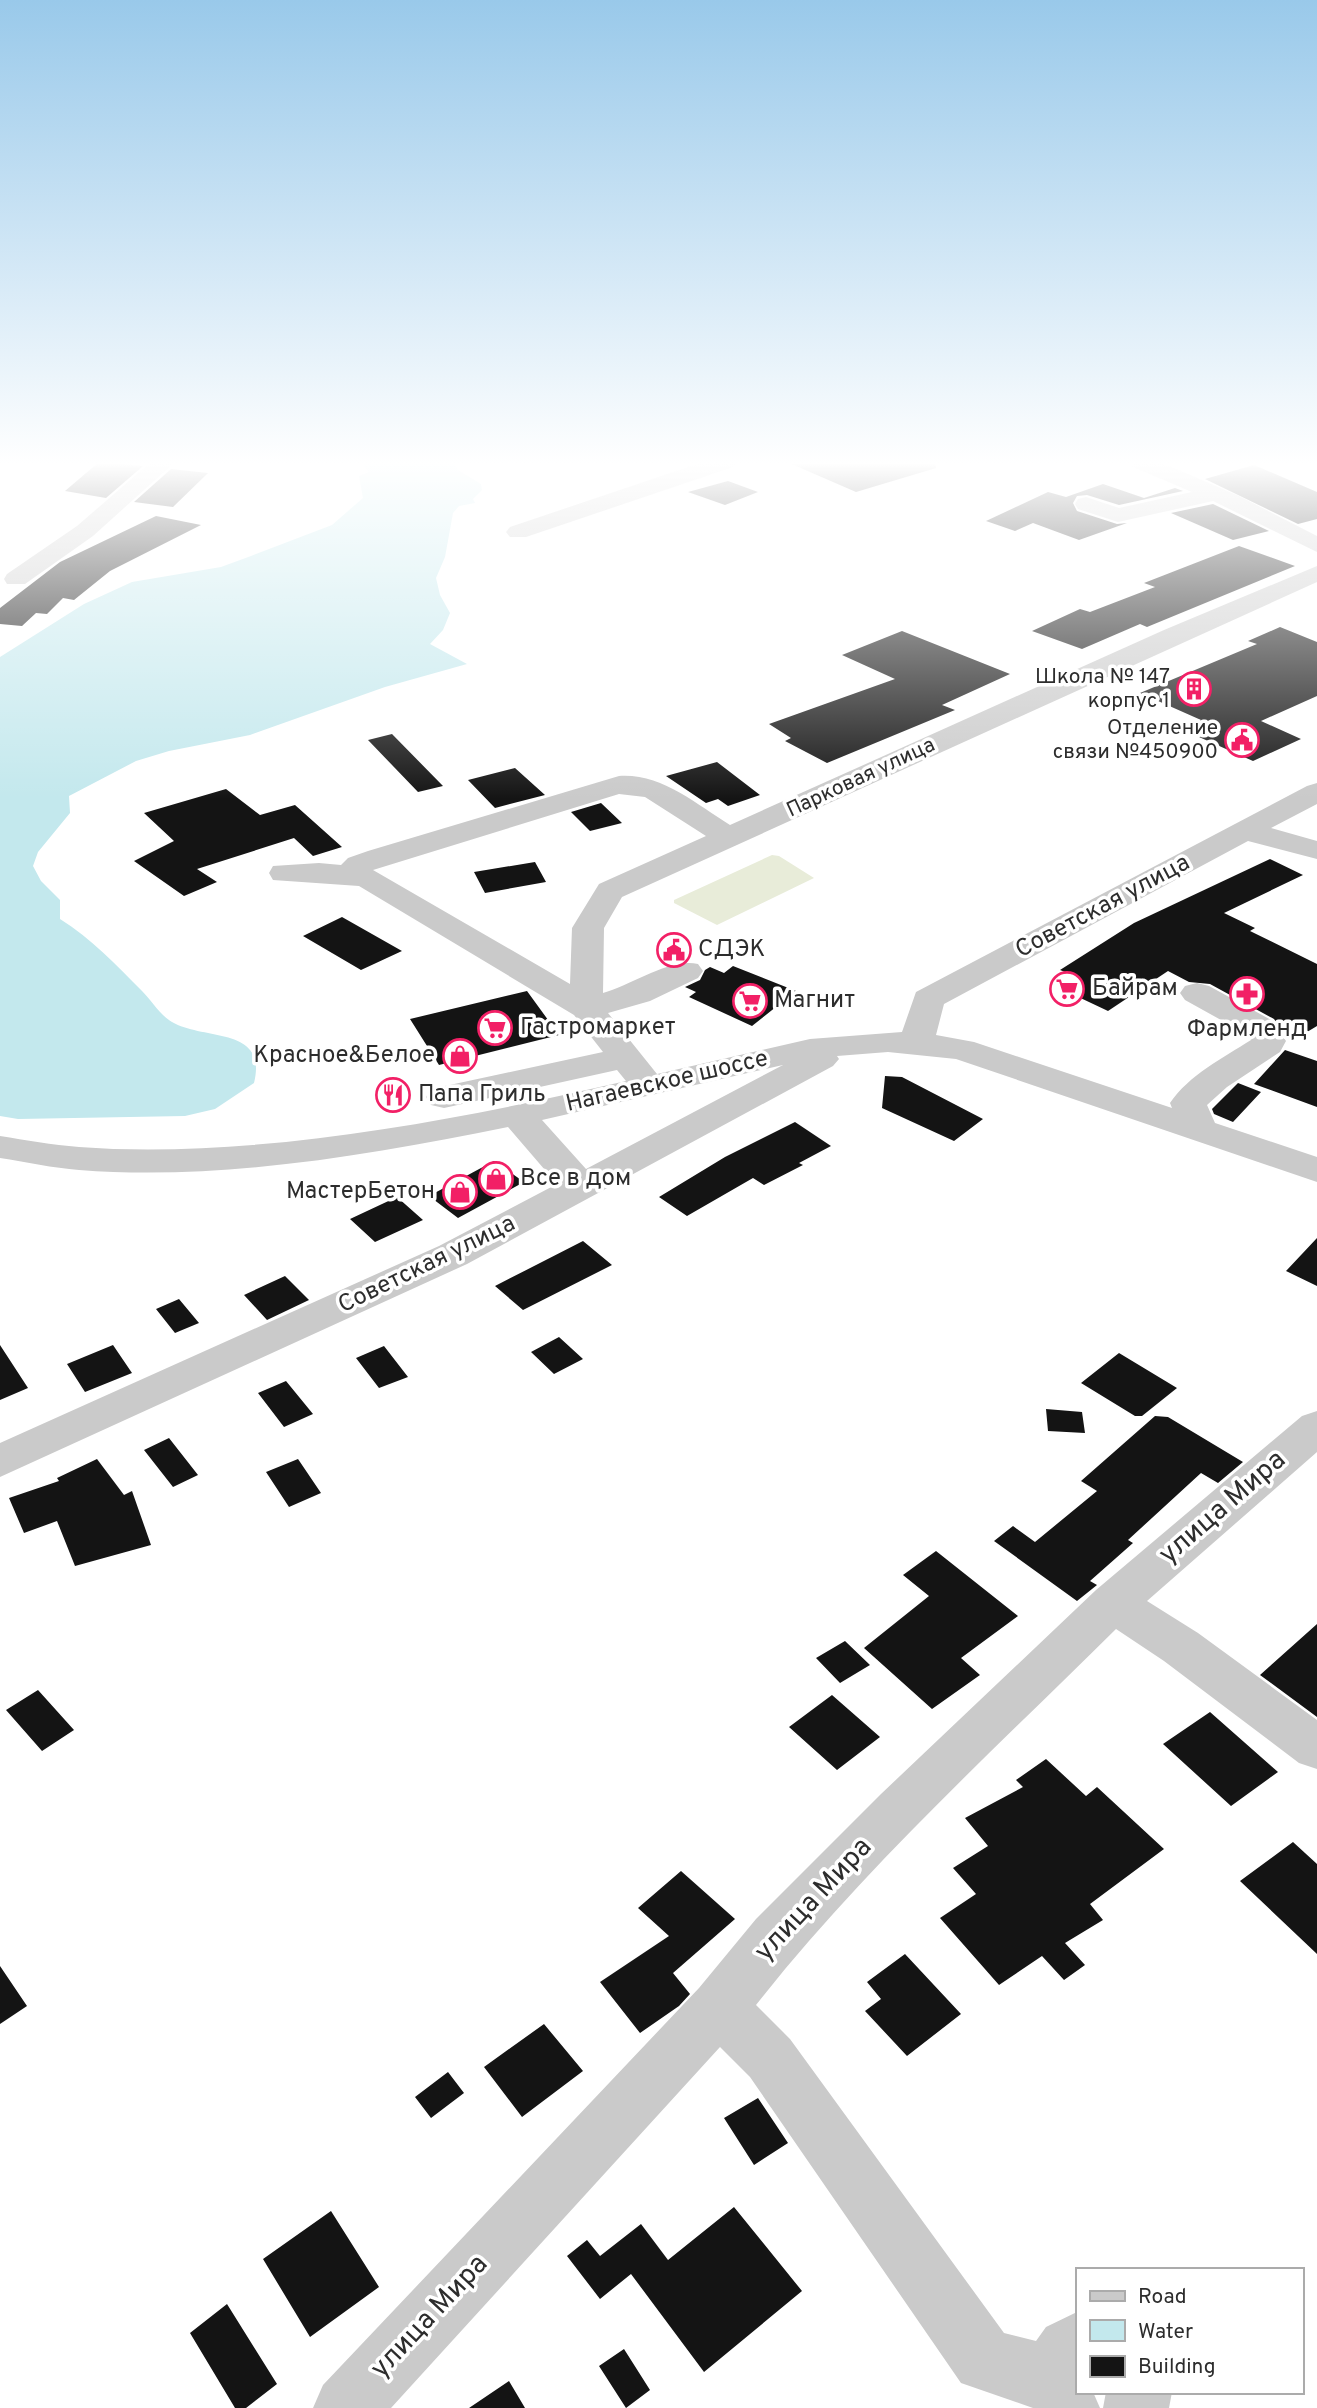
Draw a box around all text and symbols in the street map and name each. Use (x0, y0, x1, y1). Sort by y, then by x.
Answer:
place label: Школа № 147 корпус 1 (1035, 664, 1170, 715)
building icon: Школа № 147 корпус 1 (1175, 670, 1213, 708)
place label: Отделение связи №450900 (1053, 715, 1218, 766)
public building icon: Отделение связи №450900 (1223, 721, 1261, 759)
street label: Парковая улица (782, 732, 940, 824)
street label: Советская улица (1011, 848, 1195, 966)
public building icon: СДЭК (655, 931, 693, 969)
place label: СДЭК (698, 935, 765, 965)
supermarket icon: Байрам (1048, 970, 1086, 1008)
place label: Байрам (1092, 974, 1178, 1004)
pharmacy icon: Фармленд (1228, 975, 1266, 1013)
supermarket icon: Магнит (731, 982, 769, 1020)
place label: Магнит (774, 986, 855, 1016)
supermarket icon: Гастромаркет (476, 1009, 514, 1047)
place label: Гастромаркет (520, 1013, 676, 1043)
place label: Фармленд (1187, 1015, 1307, 1045)
shop icon: Красное&Белое (441, 1037, 479, 1075)
place label: Красное&Белое (253, 1041, 435, 1071)
street label: Нагаевское шоссе (563, 1044, 771, 1120)
restaurant icon: Папа Гриль (374, 1076, 412, 1114)
place label: Папа Гриль (418, 1080, 546, 1110)
shop icon: Все в дом (477, 1160, 515, 1198)
place label: Все в дом (520, 1164, 631, 1194)
shop icon: МастерБетон (441, 1173, 479, 1211)
place label: МастерБетон (286, 1177, 435, 1207)
street label: Советская улица (334, 1209, 520, 1321)
street label: улица Мира (1152, 1443, 1294, 1573)
street label: улица Мира (747, 1830, 881, 1970)
street label: улица Мира (363, 2247, 497, 2387)
legend (1076, 2268, 1303, 2394)
text: Road (1138, 2284, 1187, 2311)
text: Water (1138, 2319, 1193, 2346)
text: Building (1138, 2354, 1216, 2381)

